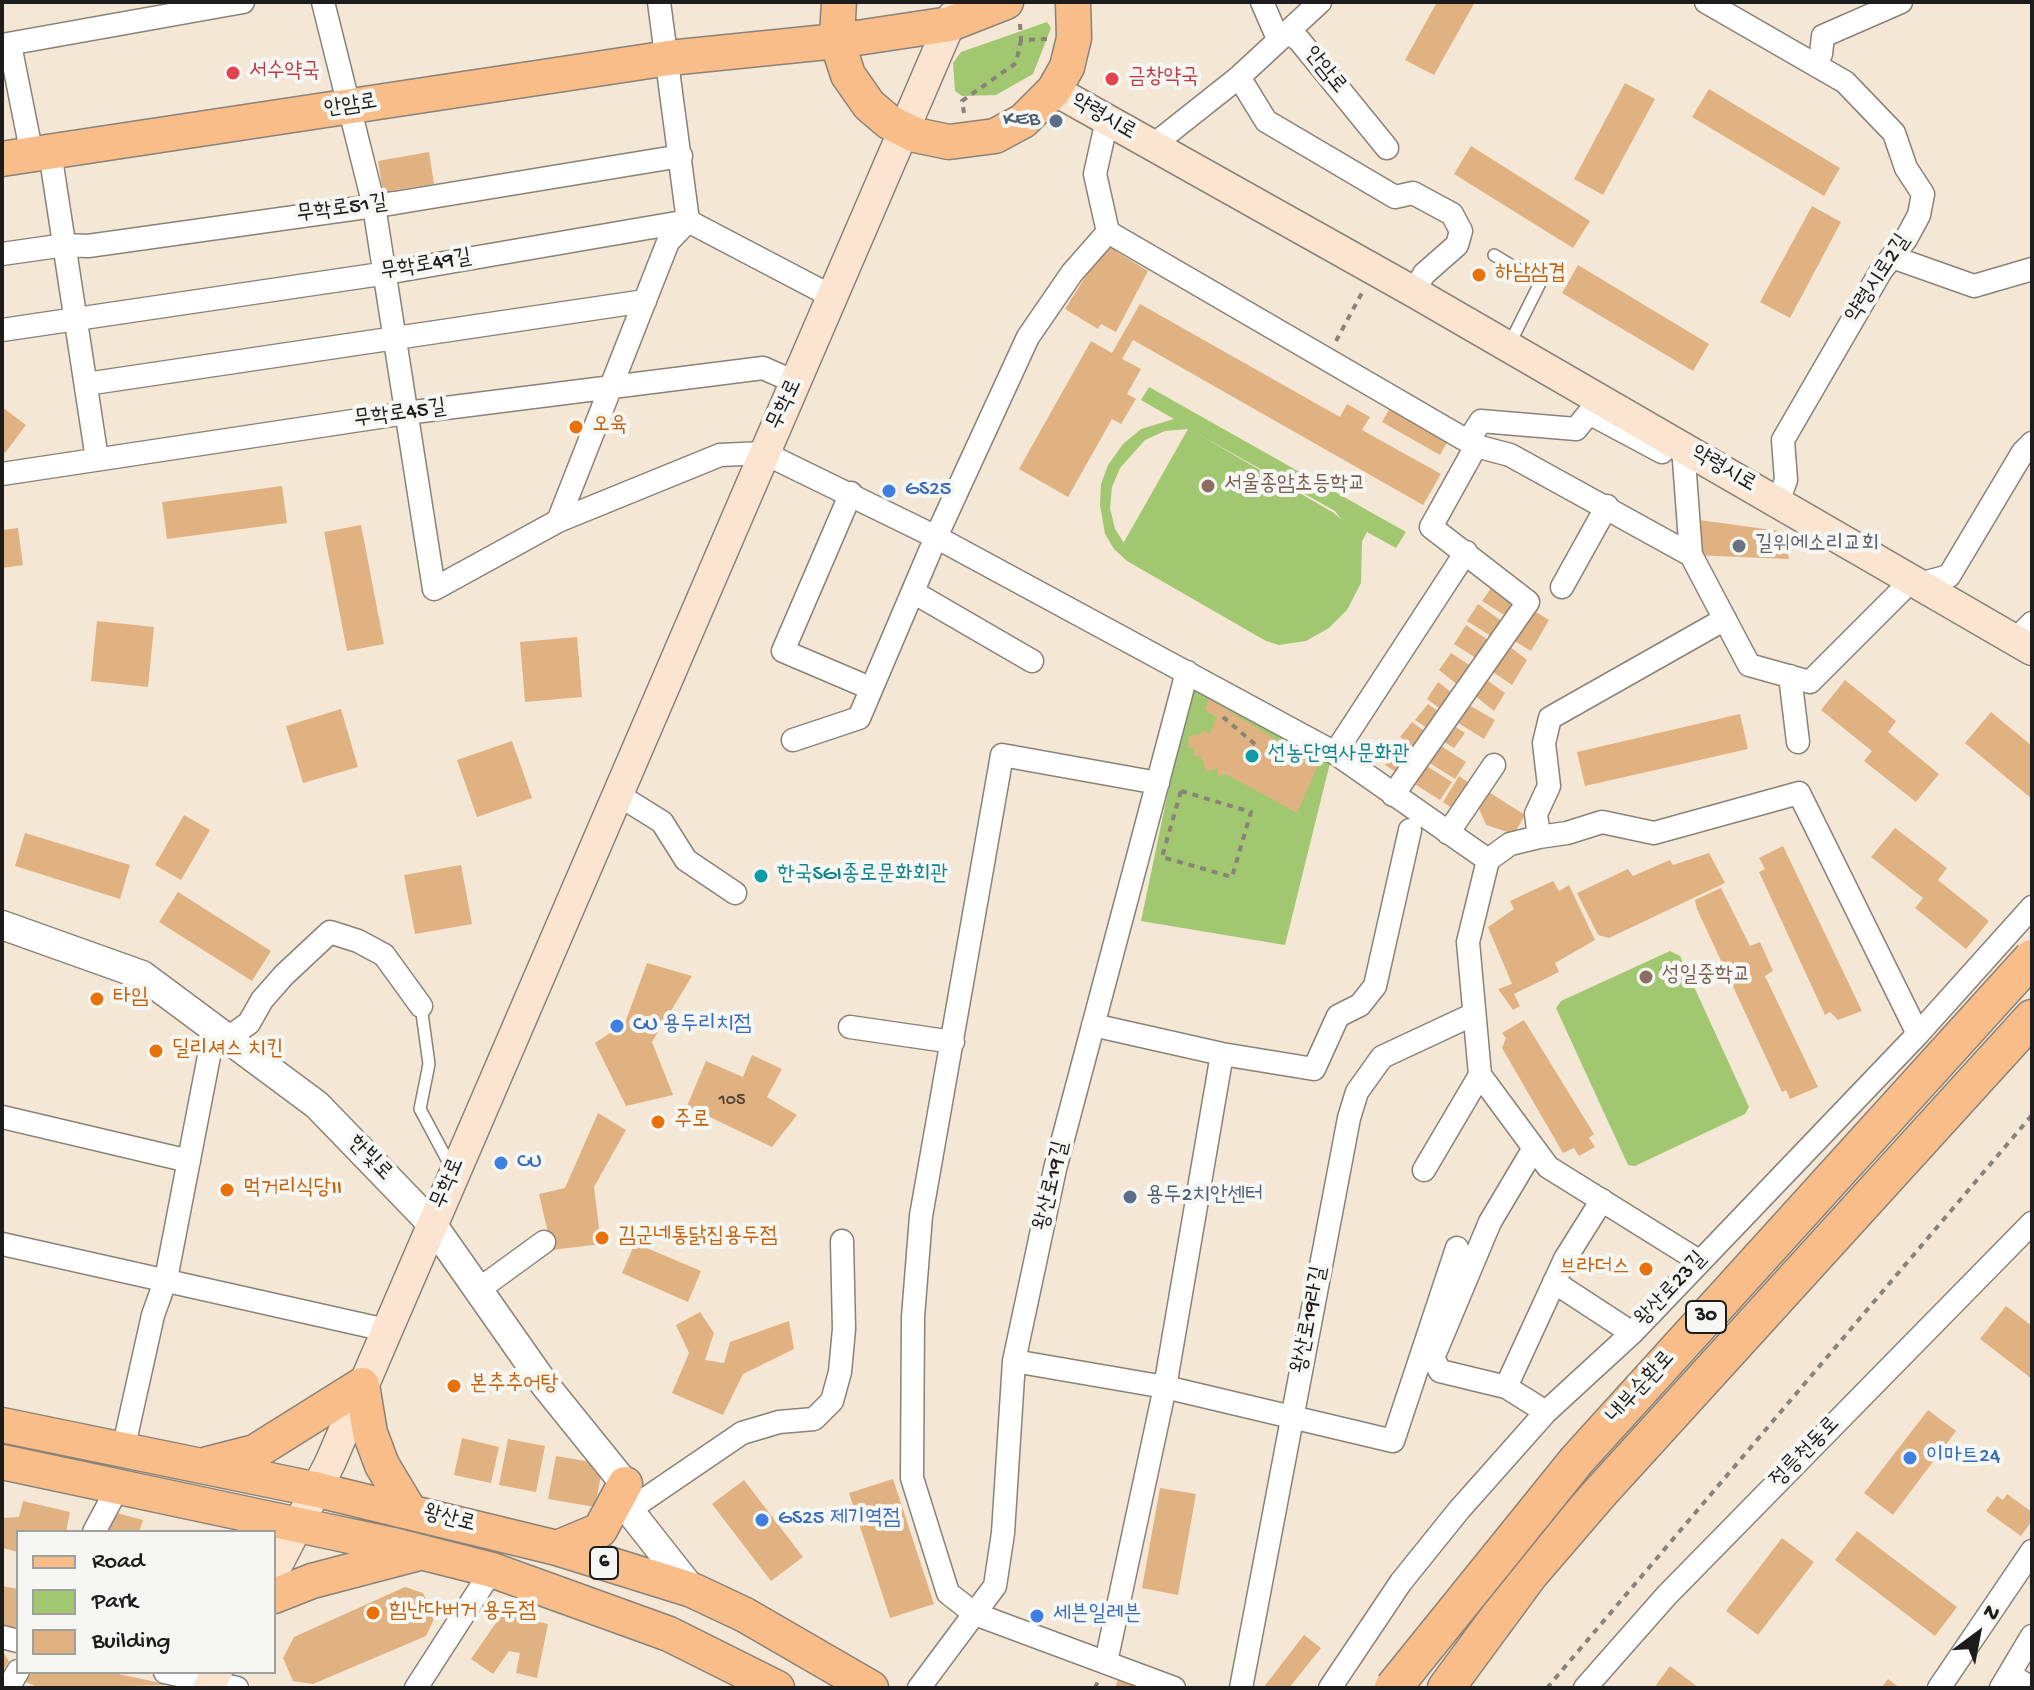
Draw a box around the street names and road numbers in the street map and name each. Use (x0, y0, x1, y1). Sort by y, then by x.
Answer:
street label: 안암로 (1297, 42, 1351, 100)
street label: 약령시로 (1066, 89, 1140, 147)
street label: 안암로 (323, 90, 379, 124)
street label: 무학로51길 (295, 191, 389, 229)
street label: 약령시로2길 (1841, 230, 1917, 328)
street label: 무학로49길 (378, 245, 474, 287)
street label: 무학로 (763, 375, 809, 435)
street label: 무학로45길 (352, 395, 448, 435)
street label: 약령시로 (1686, 441, 1760, 499)
street label: 한빛로 (341, 1131, 397, 1187)
street label: 왕산로19길 (1030, 1139, 1076, 1233)
street label: 무학로 (426, 1154, 472, 1214)
street label: 왕산로23길 (1631, 1247, 1713, 1333)
street label: 왕산로19라길 (1288, 1264, 1334, 1376)
road number: 30 (1686, 1301, 1726, 1333)
street label: 내부순환로 (1603, 1346, 1681, 1430)
street label: 정릉천동로 (1766, 1412, 1846, 1494)
street label: 왕산로 (420, 1501, 478, 1539)
road number: 6 (590, 1547, 618, 1579)

